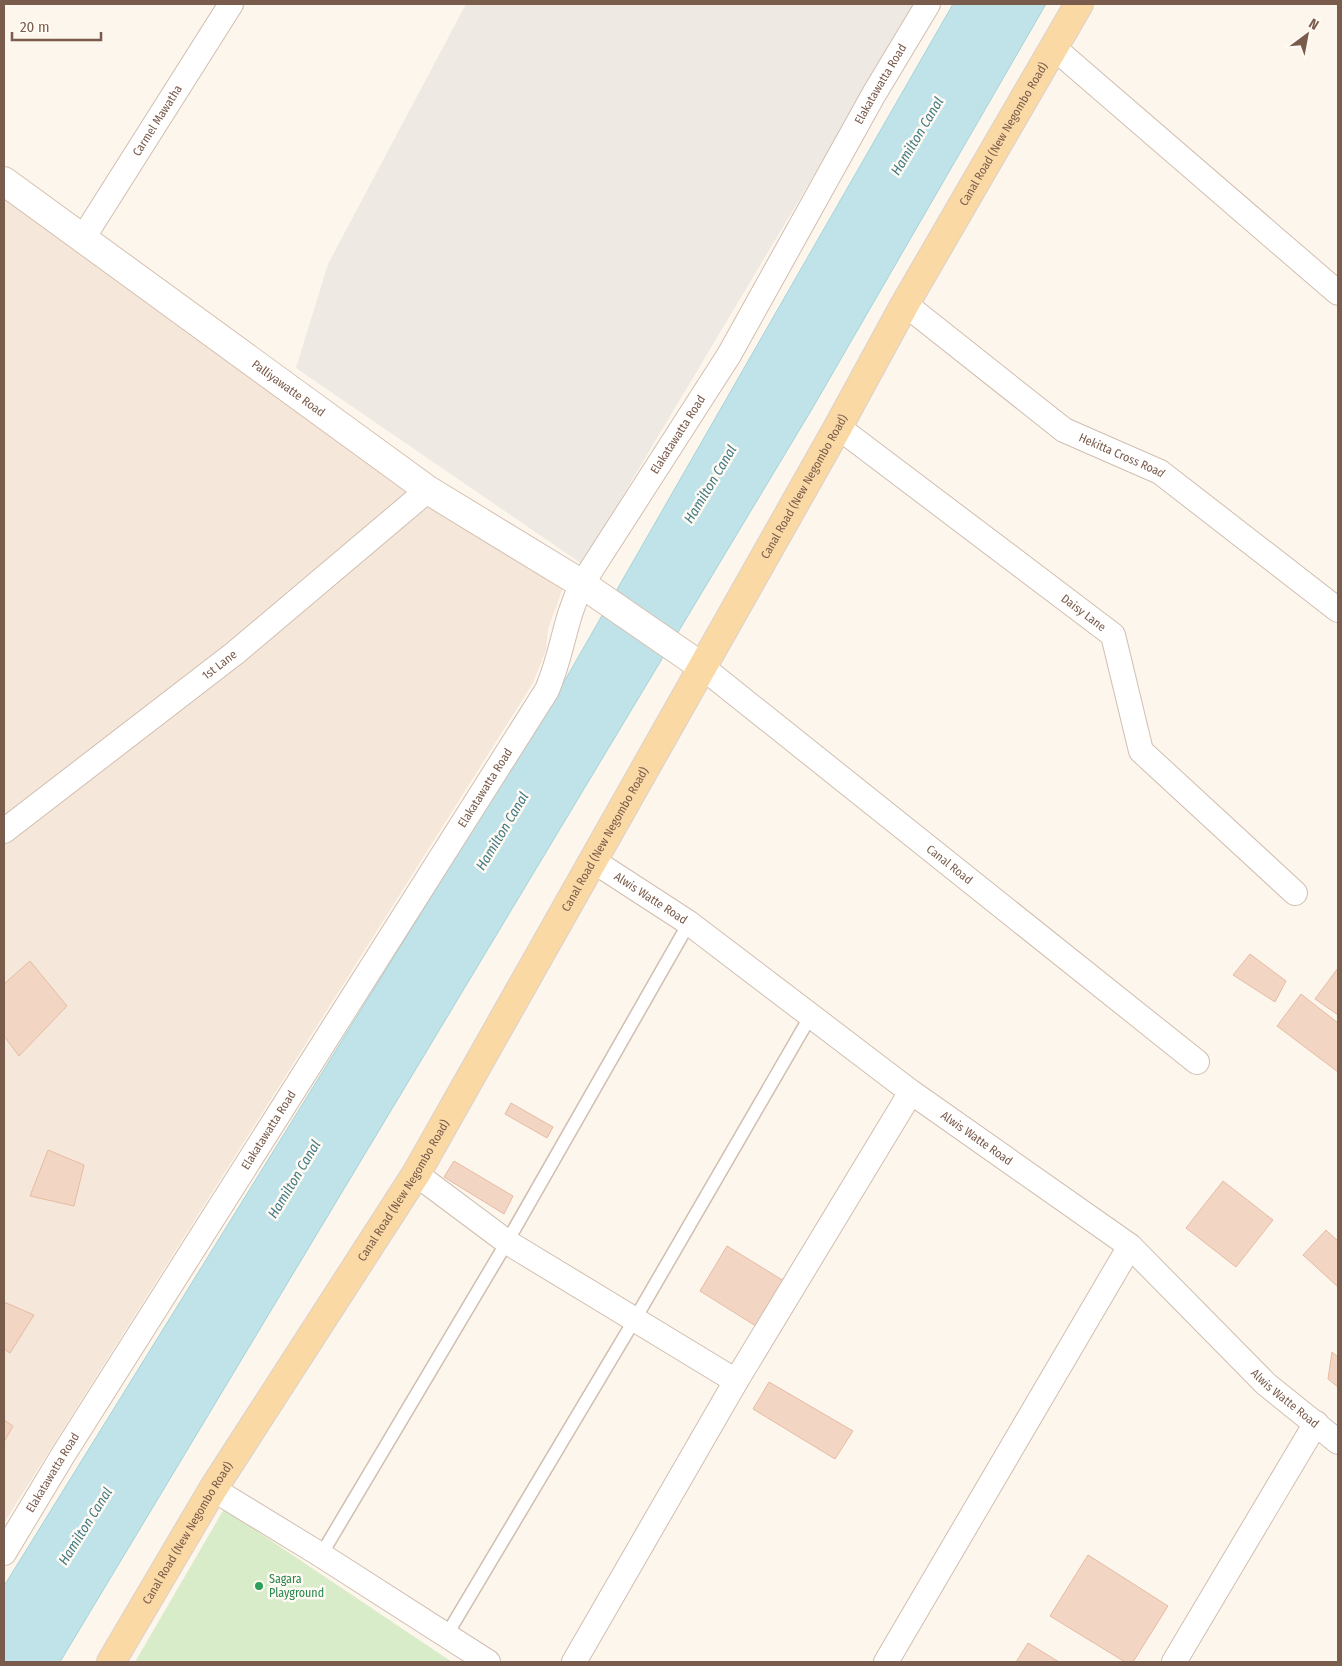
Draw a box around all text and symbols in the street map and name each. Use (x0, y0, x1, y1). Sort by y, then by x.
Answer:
scale bar (12, 10, 101, 42)
north arrow (1282, 10, 1332, 60)
text: N (1306, 15, 1322, 34)
text: 20 m (20, 18, 50, 36)
street label: Elakatawatta Road (852, 41, 909, 127)
street label: Canal Road (New Negombo Road) (956, 60, 1051, 208)
street label: Carmel Mawatha (130, 82, 185, 159)
water label: Hamilton Canal (887, 94, 948, 178)
street label: Palliyawatte Road (249, 357, 328, 420)
street label: Elakatawatta Road (648, 393, 708, 476)
street label: Canal Road (New Negombo Road) (758, 412, 851, 561)
street label: Hekitta Cross Road (1077, 430, 1168, 480)
water label: Hamilton Canal (680, 442, 741, 526)
street label: Daisy Lane (1059, 591, 1109, 634)
street label: 1st Lane (199, 647, 240, 683)
street label: Elakatawatta Road (455, 746, 515, 830)
street label: Canal Road (New Negombo Road) (559, 764, 652, 914)
water label: Hamilton Canal (472, 789, 533, 873)
street label: Canal Road (924, 842, 975, 887)
street label: Alwis Watte Road (612, 869, 690, 927)
street label: Elakatawatta Road (239, 1088, 299, 1172)
street label: Alwis Watte Road (938, 1108, 1015, 1168)
street label: Canal Road (New Negombo Road) (355, 1117, 452, 1264)
water label: Hamilton Canal (264, 1137, 325, 1221)
street label: Alwis Watte Road (1248, 1366, 1322, 1431)
street label: Elakatawatta Road (23, 1430, 82, 1515)
street label: Canal Road (New Negombo Road) (140, 1459, 236, 1607)
water label: Hamilton Canal (55, 1484, 116, 1568)
place label: Sagara Playground (269, 1572, 324, 1600)
marker: Sagara Playground (253, 1580, 265, 1592)

